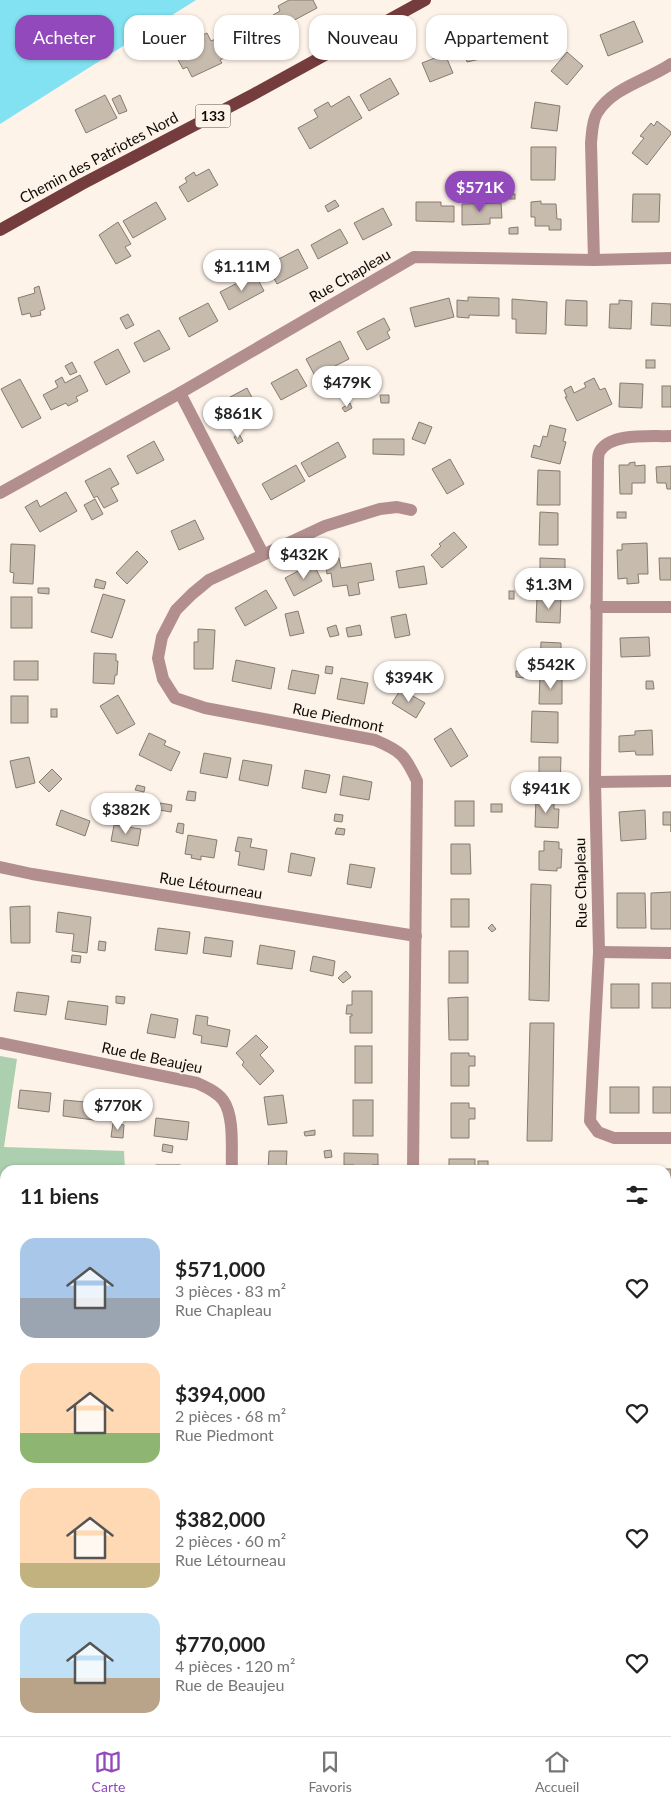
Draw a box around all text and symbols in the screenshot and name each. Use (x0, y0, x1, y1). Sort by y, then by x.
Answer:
chip: Acheter (15, 15, 114, 60)
chip: Louer (124, 15, 204, 60)
chip: Filtres (214, 15, 299, 60)
chip: Nouveau (309, 15, 416, 60)
chip: Appartement (426, 15, 567, 60)
road number: 133 (196, 104, 230, 128)
street label: Chemin des Patriotes Nord (16, 108, 181, 207)
pin: $571K (445, 170, 515, 213)
text: $571K (456, 177, 504, 196)
street label: Rue Chapleau (306, 245, 393, 306)
pin: $1.11M (201, 250, 283, 292)
text: $1.11M (214, 256, 270, 275)
pin: $479K (312, 366, 382, 408)
text: $479K (323, 372, 371, 391)
pin: $861K (203, 396, 273, 439)
text: $861K (214, 403, 262, 422)
pin: $432K (269, 538, 339, 580)
text: $432K (280, 544, 328, 563)
pin: $1.3M (514, 568, 584, 610)
text: $1.3M (526, 574, 572, 593)
pin: $542K (516, 648, 586, 690)
text: $542K (527, 654, 575, 673)
pin: $394K (374, 660, 444, 703)
text: $394K (385, 667, 433, 686)
street label: Rue Piedmont (291, 699, 386, 736)
pin: $941K (511, 772, 581, 814)
text: $941K (522, 778, 570, 797)
pin: $382K (91, 792, 161, 835)
text: $382K (102, 799, 150, 818)
street label: Rue Chapleau (570, 837, 590, 929)
street label: Rue Létourneau (158, 868, 264, 902)
street label: Rue de Beaujeu (100, 1038, 204, 1076)
pin: $770K (83, 1088, 153, 1131)
text: $770K (94, 1095, 142, 1114)
icon: filters (623, 1181, 651, 1209)
text: 11 biens (20, 1183, 99, 1208)
text: $571,000 (175, 1256, 265, 1281)
icon: home (60, 1258, 120, 1318)
icon: heart (623, 1274, 651, 1302)
text: 3 pièces · 83 m² (175, 1281, 286, 1300)
text: Rue Chapleau (175, 1300, 272, 1319)
text: $394,000 (175, 1381, 265, 1406)
icon: home (60, 1383, 120, 1443)
icon: heart (623, 1399, 651, 1427)
text: 2 pièces · 68 m² (175, 1406, 286, 1425)
text: Rue Piedmont (175, 1425, 274, 1444)
text: $382,000 (175, 1506, 265, 1531)
icon: home (60, 1508, 120, 1568)
icon: heart (623, 1524, 651, 1552)
text: 2 pièces · 60 m² (175, 1531, 286, 1550)
text: Rue Létourneau (175, 1550, 286, 1569)
text: $770,000 (175, 1631, 265, 1656)
icon: home (60, 1633, 120, 1693)
icon: heart (623, 1649, 651, 1677)
text: 4 pièces · 120 m² (175, 1656, 295, 1675)
text: Rue de Beaujeu (175, 1675, 284, 1694)
tab: Carte (92, 1748, 125, 1795)
tab: Favoris (309, 1748, 352, 1795)
tab: Accueil (535, 1748, 579, 1795)

